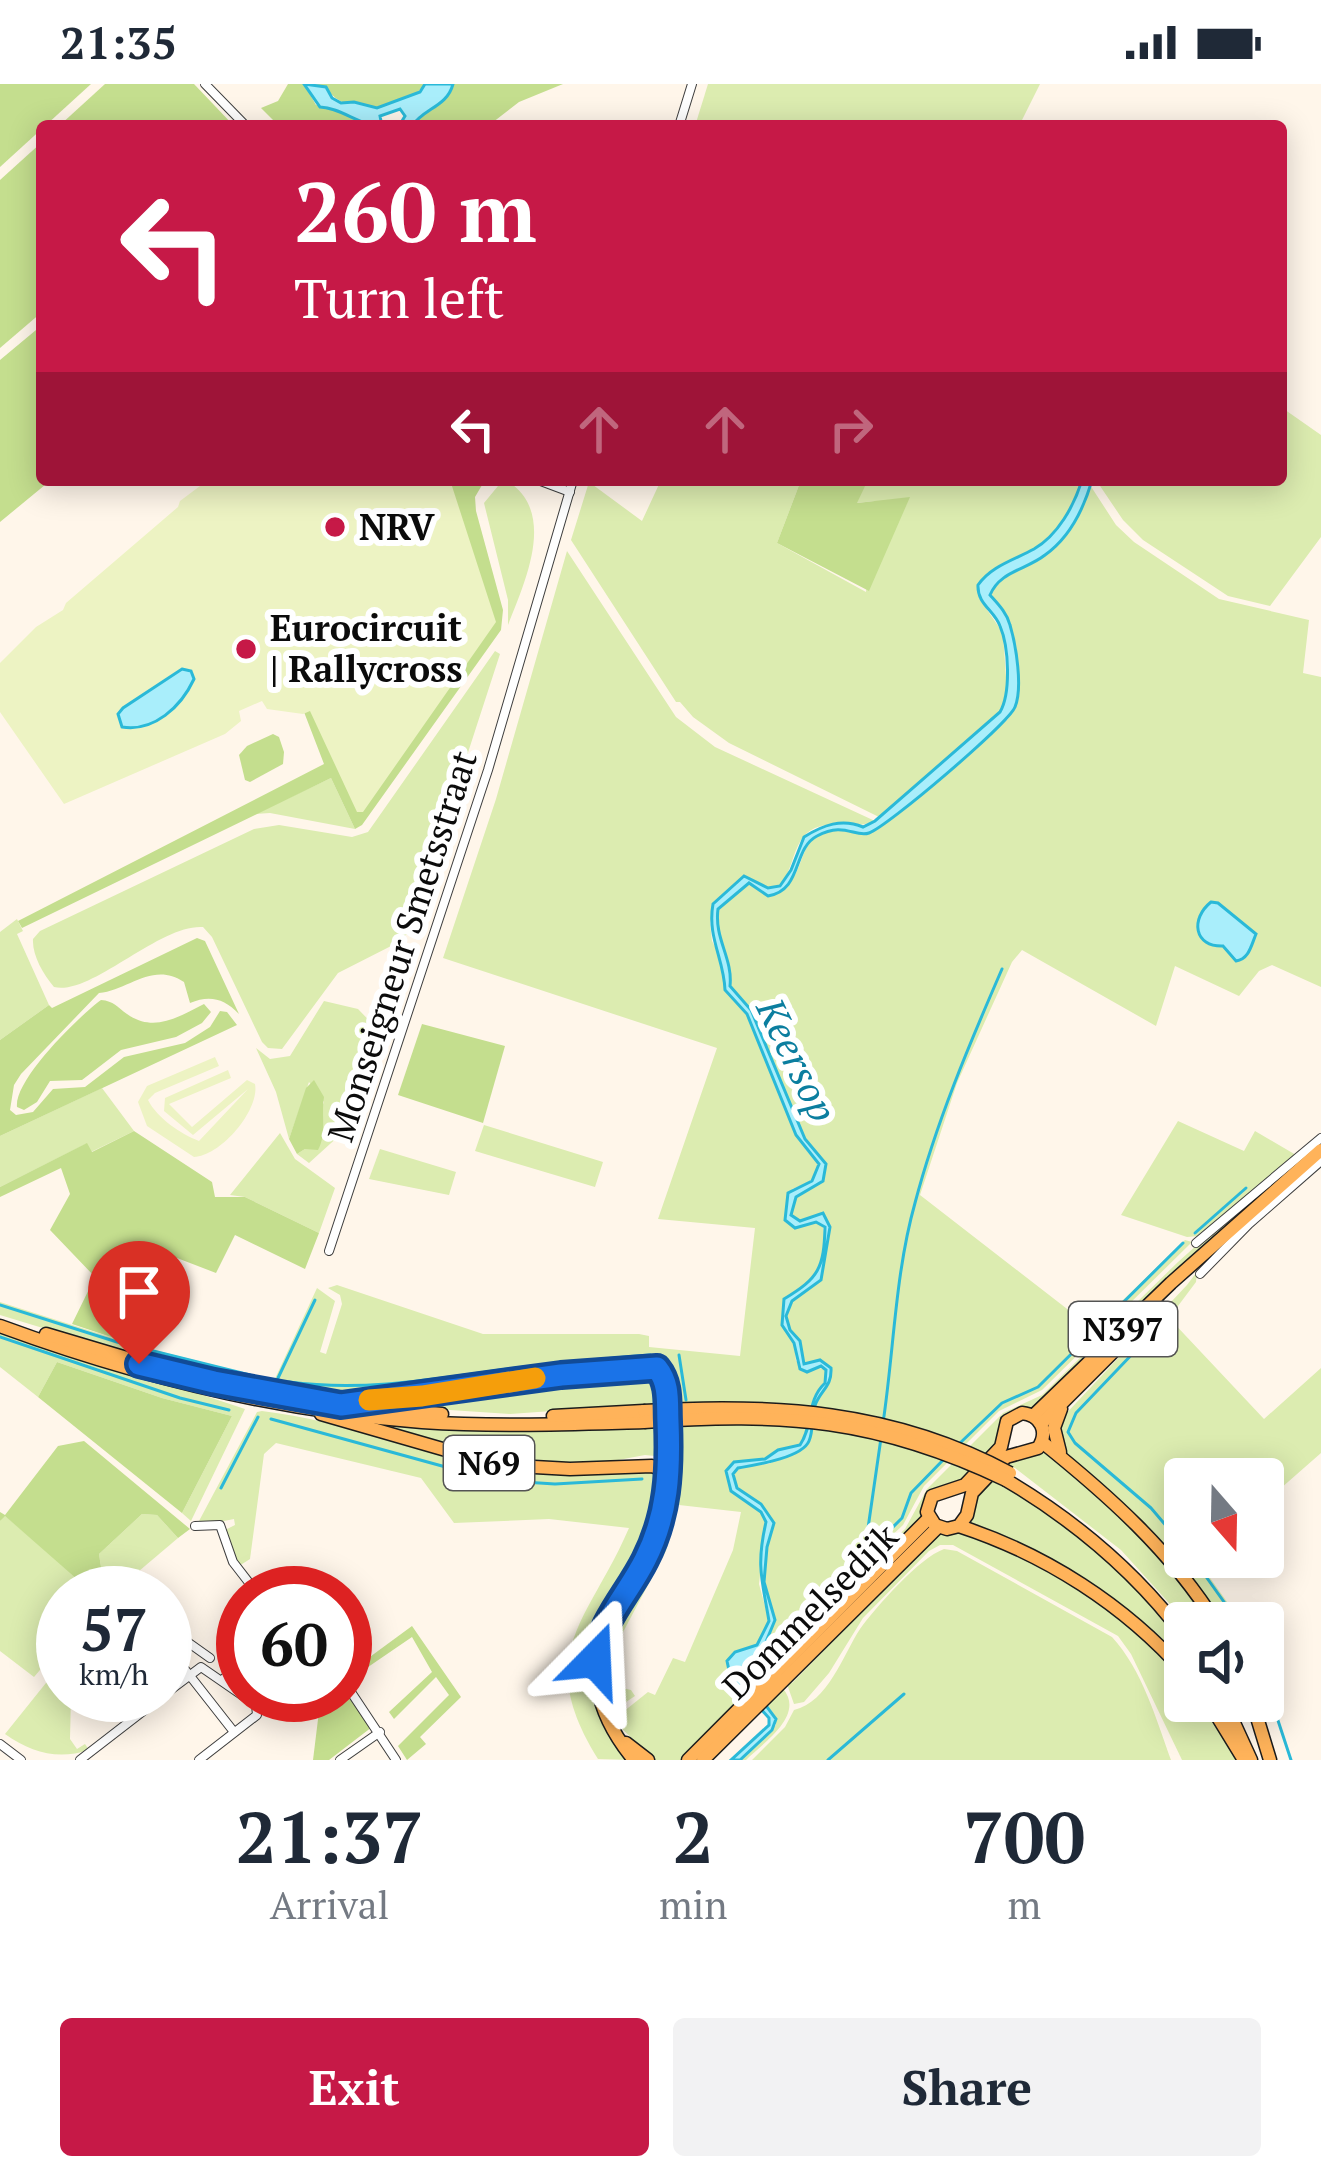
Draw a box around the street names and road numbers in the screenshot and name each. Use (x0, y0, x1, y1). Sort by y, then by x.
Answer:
street label: Monseigneur Smetsstraat (316, 744, 487, 1147)
road number: N397 (1069, 1302, 1177, 1356)
road number: N69 (444, 1436, 534, 1490)
street label: Dommelsedijk (712, 1512, 908, 1709)

